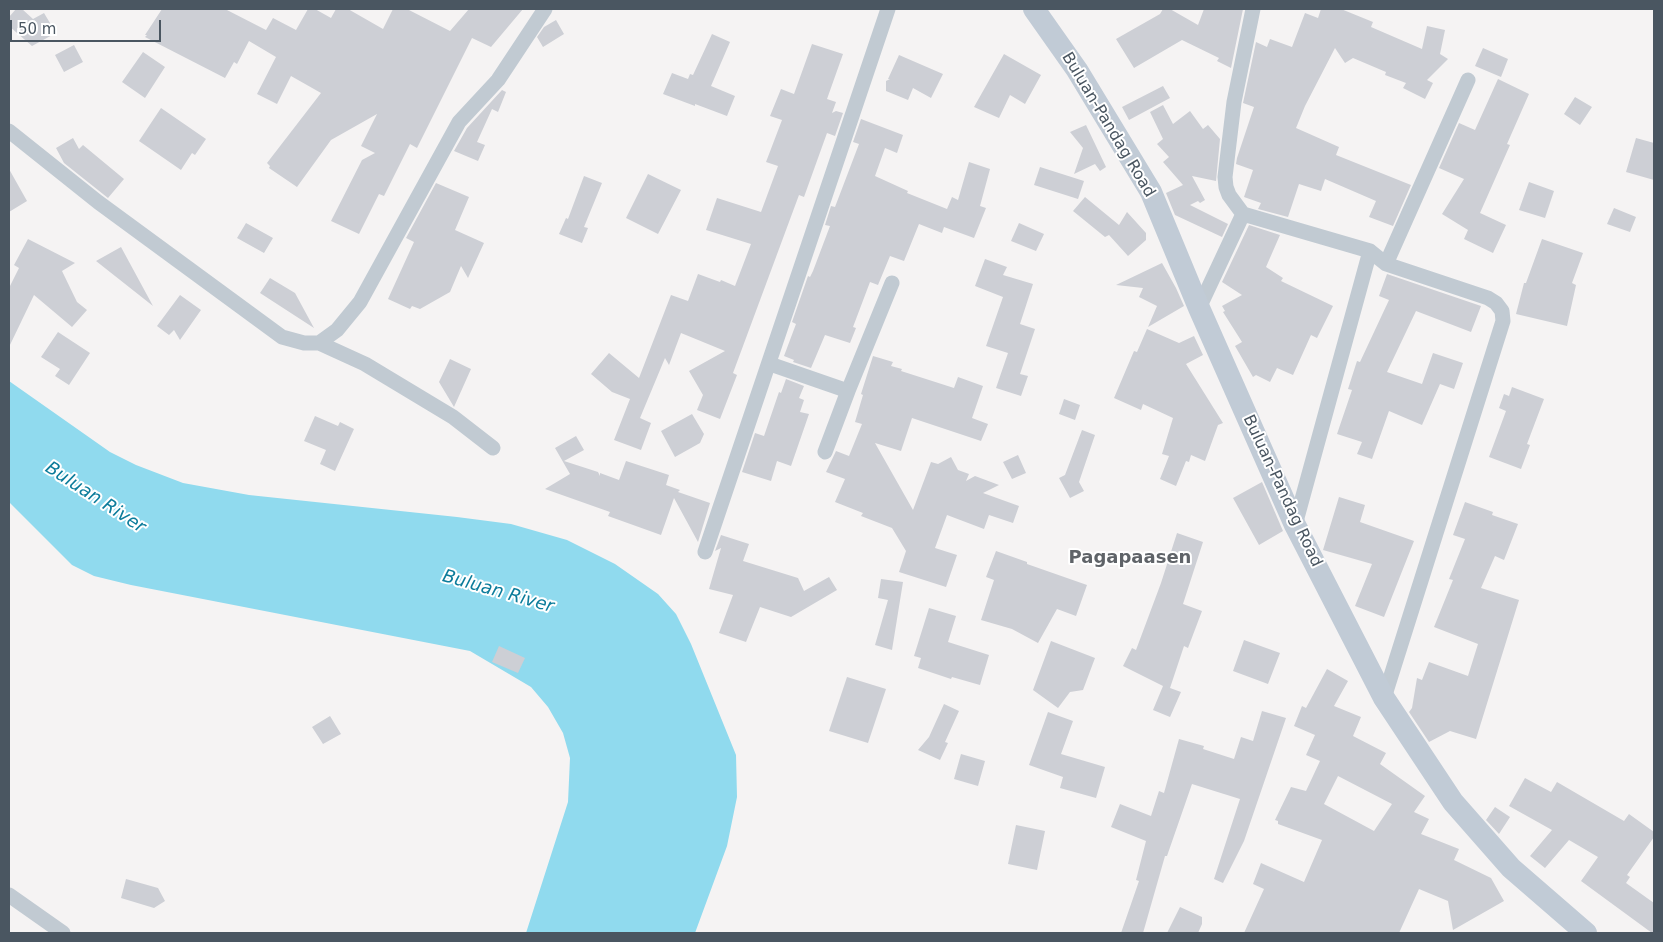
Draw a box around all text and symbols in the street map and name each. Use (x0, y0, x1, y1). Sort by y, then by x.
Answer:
scale bar (12, 10, 164, 42)
text: 50 m (18, 20, 56, 38)
street label: Buluan-Pandag Road (1057, 49, 1159, 201)
street label: Buluan-Pandag Road (1238, 412, 1326, 570)
water label: Buluan River (41, 458, 149, 538)
district label: Pagapaasen (1069, 547, 1191, 569)
water label: Buluan River (440, 566, 556, 618)

